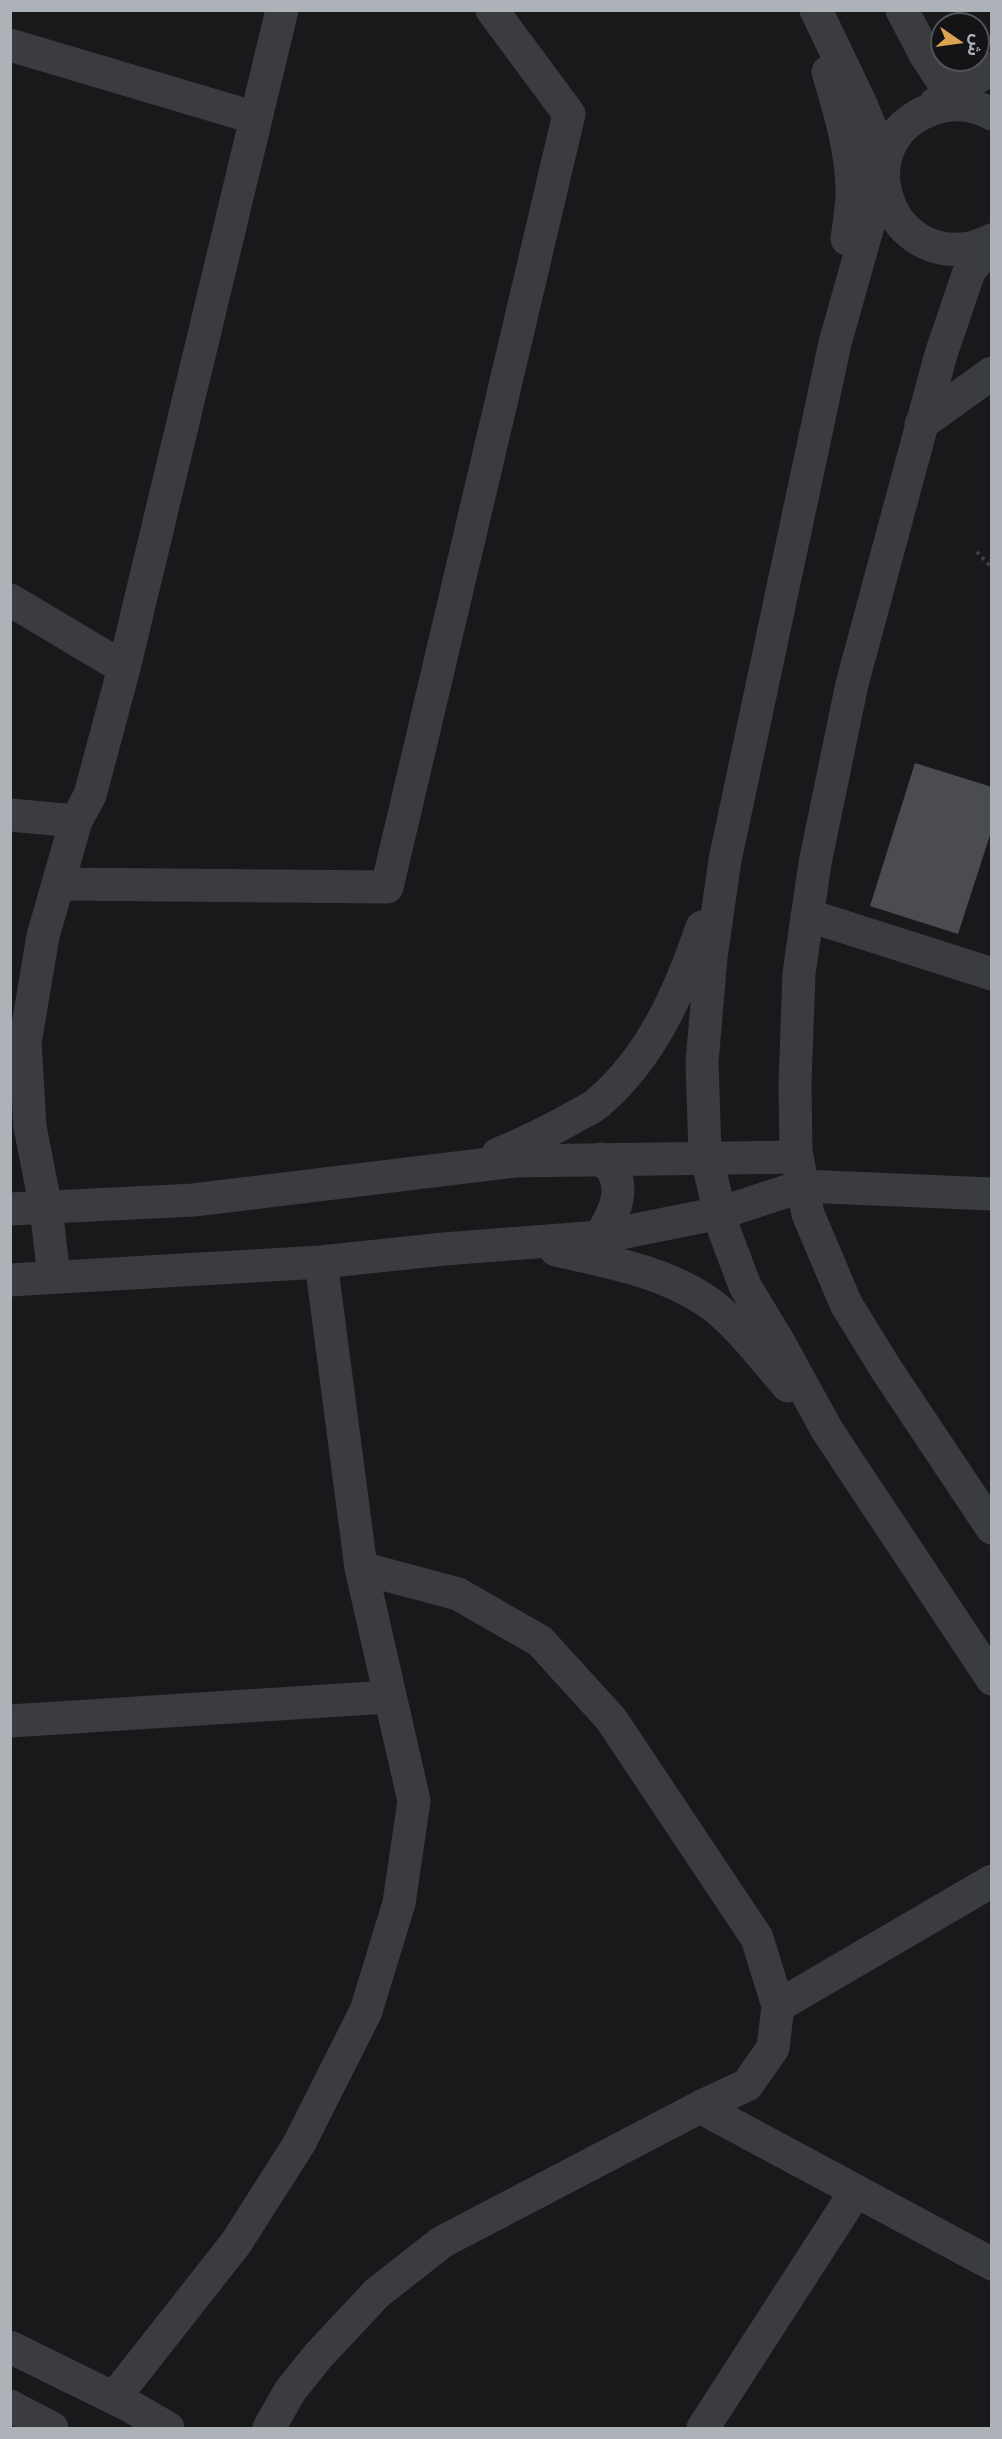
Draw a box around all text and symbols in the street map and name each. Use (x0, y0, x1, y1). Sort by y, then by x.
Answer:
north arrow (930, 12, 990, 72)
text: ش (962, 32, 989, 59)

